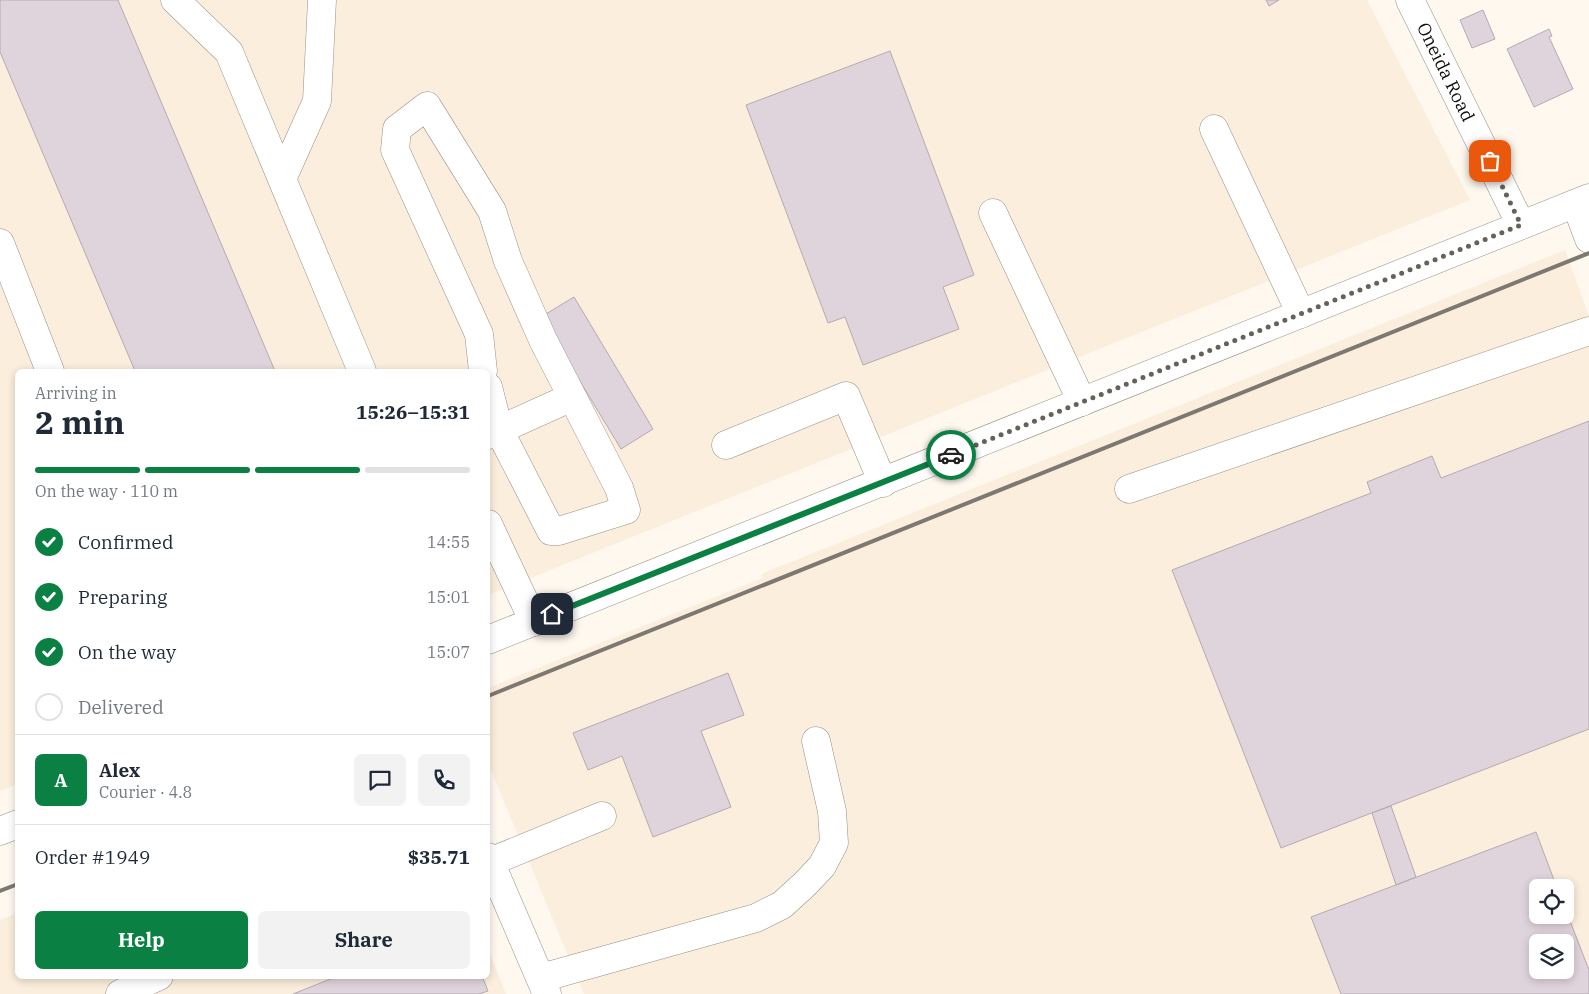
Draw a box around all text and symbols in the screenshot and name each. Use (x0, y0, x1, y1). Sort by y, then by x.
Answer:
street label: Oneida Road (1412, 19, 1480, 125)
pin (1469, 140, 1511, 182)
icon: bag (1476, 147, 1504, 175)
text: Arriving in (35, 383, 117, 403)
text: 15:26–15:31 (356, 400, 470, 424)
text: 2 min (35, 401, 125, 443)
courier (926, 430, 976, 480)
icon: car (937, 441, 965, 469)
text: On the way · 110 m (35, 481, 178, 501)
icon: check (35, 528, 63, 556)
text: Confirmed (78, 530, 173, 554)
text: 14:55 (427, 532, 470, 552)
icon: check (35, 583, 63, 611)
text: Preparing (78, 585, 167, 609)
text: 15:01 (427, 587, 470, 607)
pin (531, 593, 573, 635)
icon: home (538, 600, 566, 628)
icon: check (35, 638, 63, 666)
text: On the way (78, 640, 176, 664)
text: 15:07 (427, 642, 470, 662)
text: Delivered (78, 695, 164, 719)
button: chat (354, 754, 406, 806)
button: phone (418, 754, 470, 806)
text: Alex (99, 758, 140, 782)
text: A (54, 768, 68, 792)
text: Courier · 4.8 (99, 782, 192, 802)
text: Order #1949 (35, 845, 150, 869)
text: $35.71 (408, 845, 470, 869)
map controls (1529, 879, 1574, 979)
button: locate (1529, 879, 1574, 924)
button: Help (35, 911, 248, 969)
button: Share (258, 911, 470, 969)
button: layers (1529, 934, 1574, 979)

